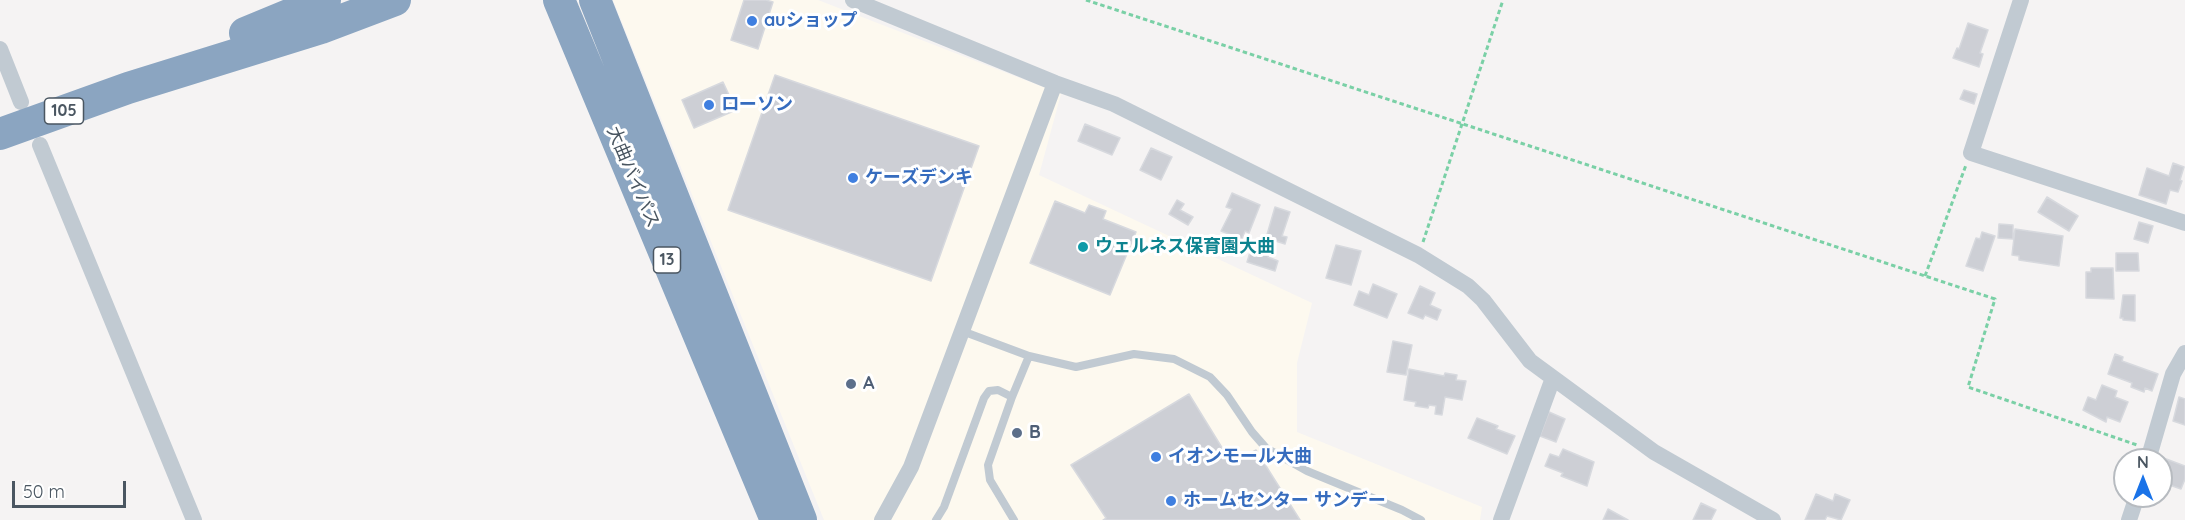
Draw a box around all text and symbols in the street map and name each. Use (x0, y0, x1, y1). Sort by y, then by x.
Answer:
place label: auショップ (764, 10, 858, 32)
marker: auショップ (745, 14, 759, 28)
place label: ローソン (721, 94, 793, 116)
road number: 105 (44, 98, 84, 124)
marker: ローソン (702, 98, 716, 112)
street label: 大曲バイパス (602, 123, 664, 231)
place label: ケーズデンキ (865, 167, 973, 189)
marker: ケーズデンキ (846, 171, 860, 185)
place label: ウェルネス保育園大曲 (1095, 236, 1275, 258)
marker: ウェルネス保育園大曲 (1076, 240, 1090, 254)
road number: 13 (654, 247, 680, 273)
place label: A (863, 373, 875, 395)
marker: A (844, 377, 858, 391)
place label: B (1029, 422, 1041, 444)
marker: B (1010, 426, 1024, 440)
place label: イオンモール大曲 (1168, 446, 1312, 468)
north arrow (2113, 448, 2173, 508)
marker: イオンモール大曲 (1149, 450, 1163, 464)
text: N (2137, 452, 2149, 472)
scale bar (15, 469, 129, 507)
text: 50 m (23, 480, 65, 503)
place label: ホームセンター サンデー (1183, 490, 1386, 512)
marker: ホームセンター サンデー (1164, 494, 1178, 508)

